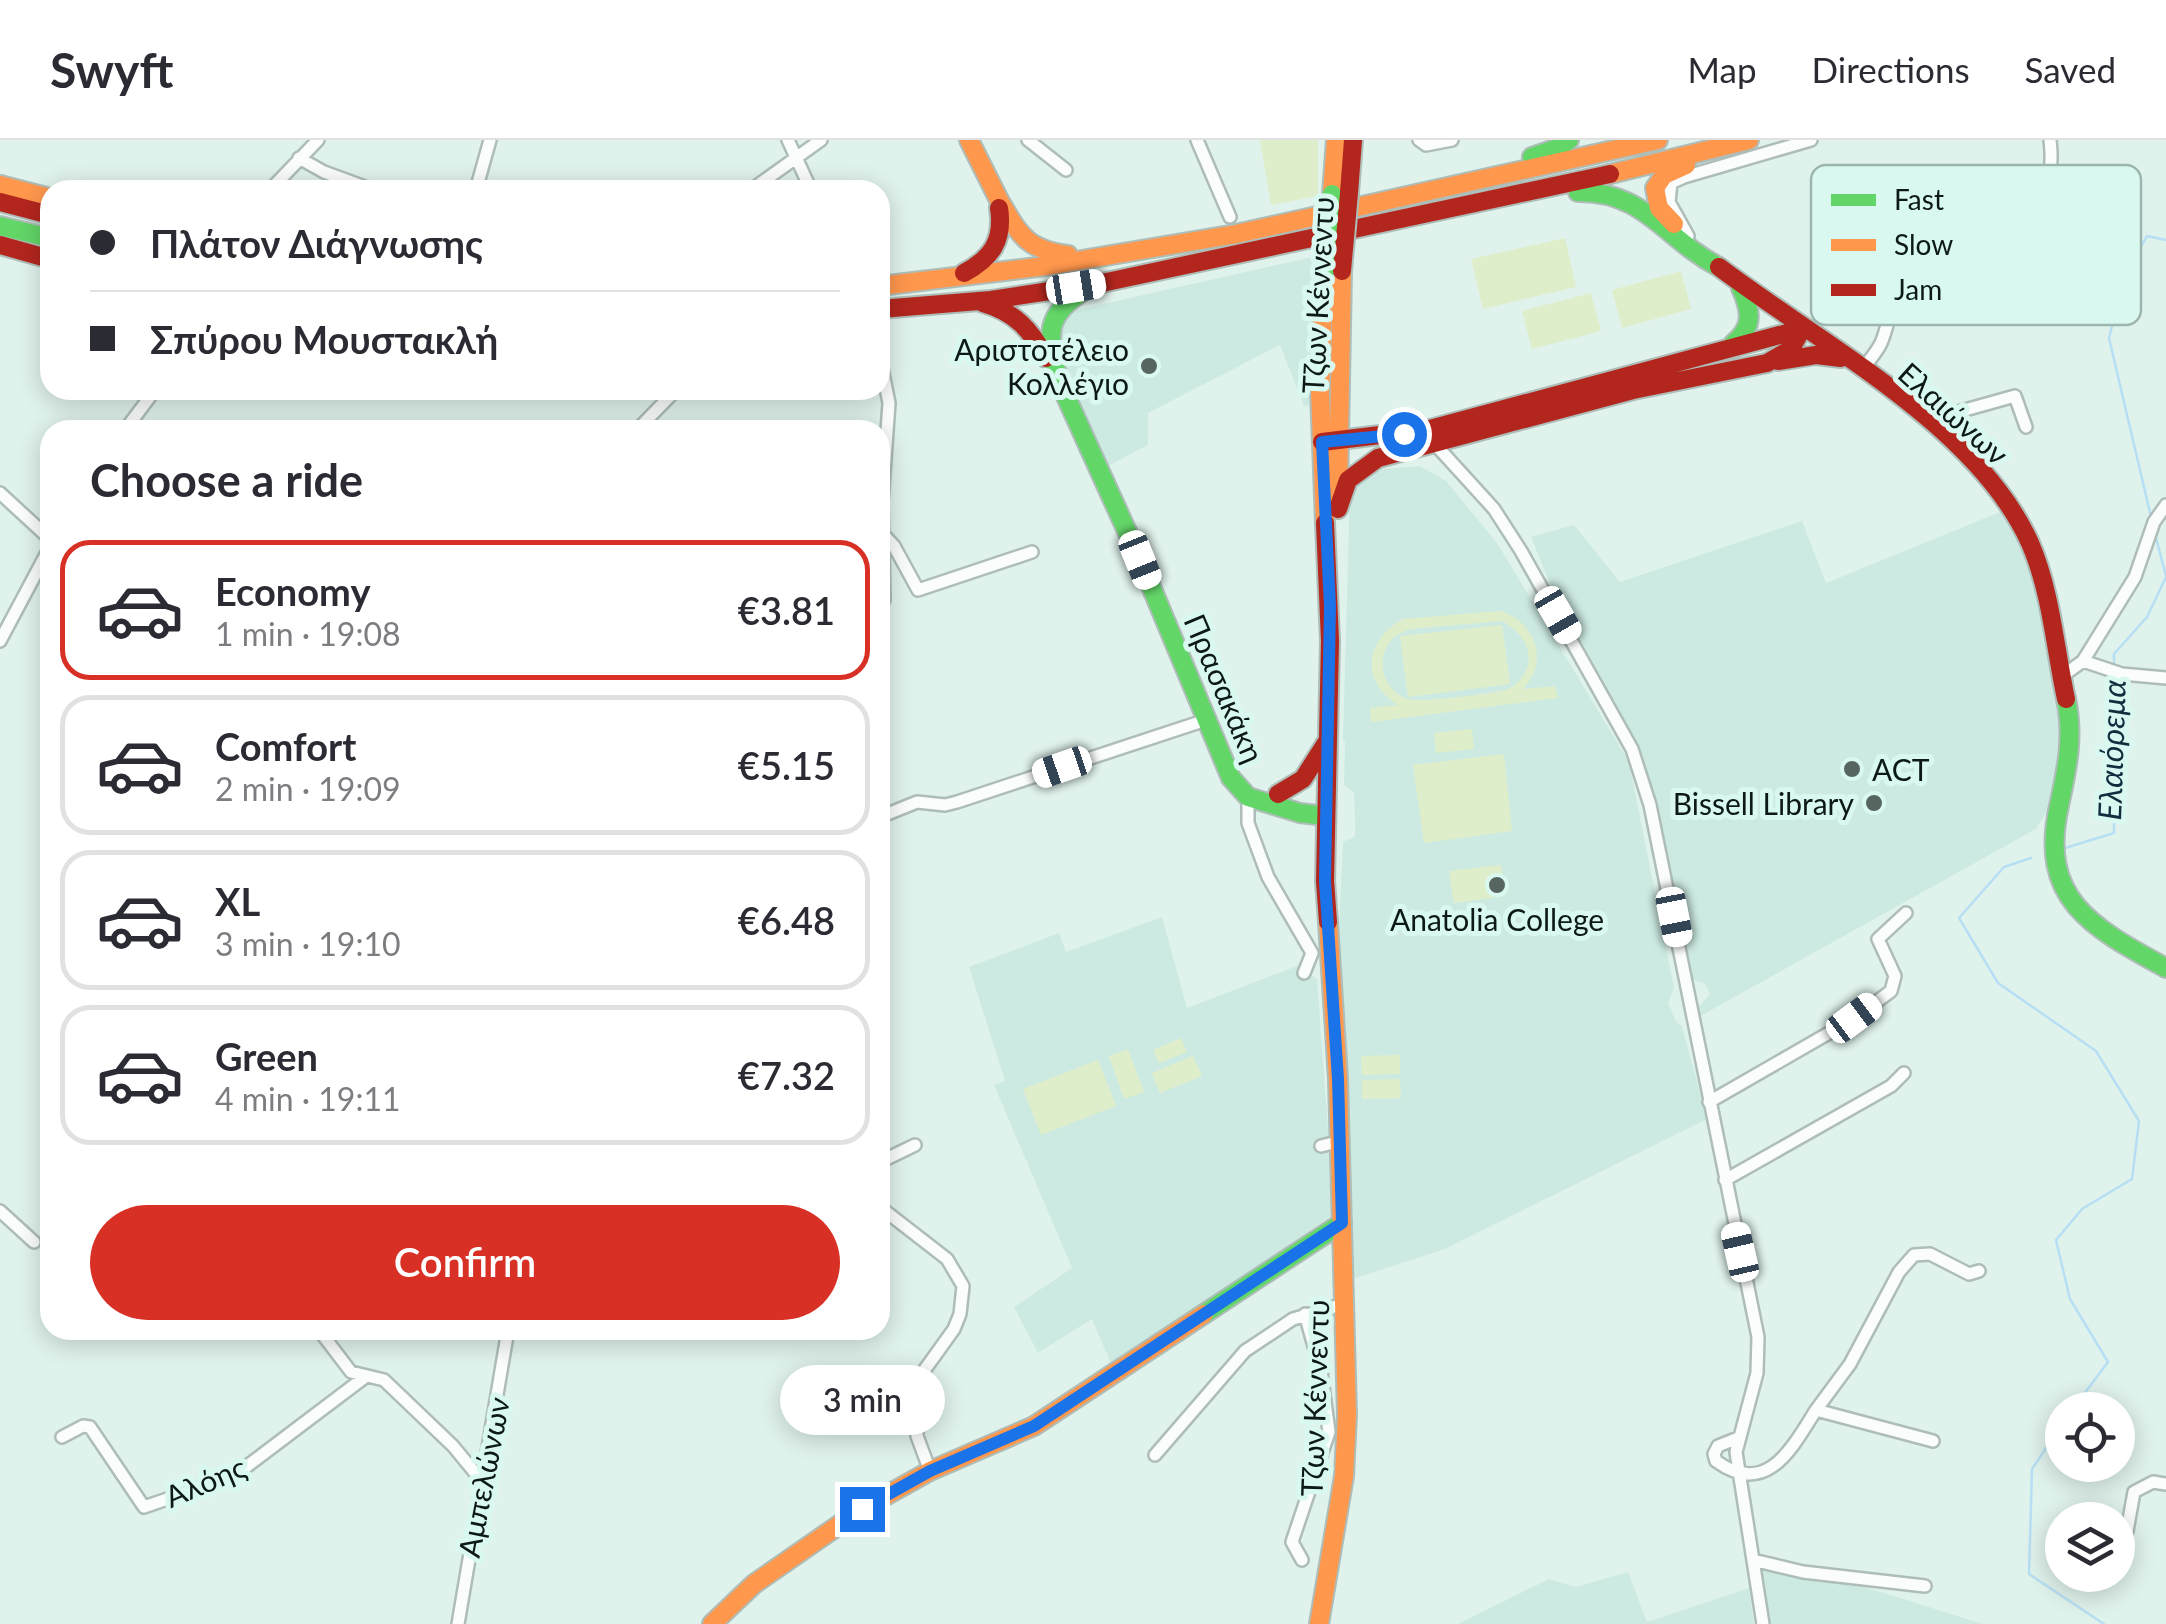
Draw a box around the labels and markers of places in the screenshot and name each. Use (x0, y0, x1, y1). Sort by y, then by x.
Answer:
place label: Αριστοτέλειο Κολλέγιο (954, 331, 1129, 401)
marker: Αριστοτέλειο Κολλέγιο (1138, 355, 1160, 377)
place label: ACT (1872, 751, 1930, 787)
marker: ACT (1841, 758, 1863, 780)
place label: Bissell Library (1673, 785, 1855, 821)
marker: Bissell Library (1863, 792, 1885, 814)
marker: Anatolia College (1486, 874, 1508, 896)
place label: Anatolia College (1390, 901, 1604, 937)

